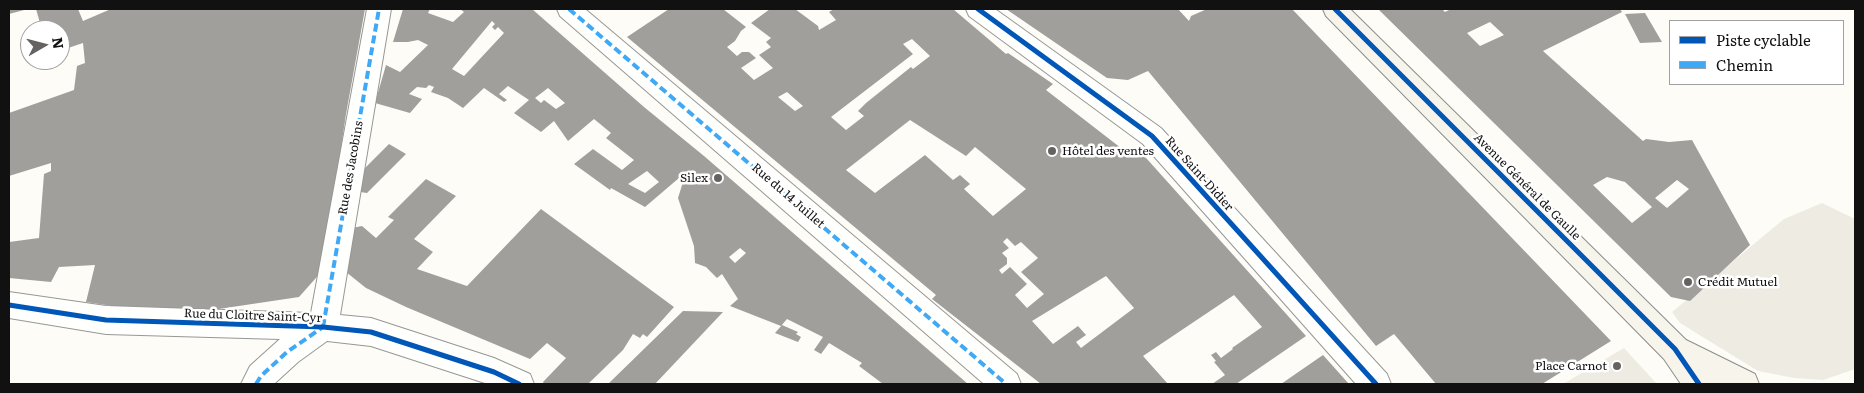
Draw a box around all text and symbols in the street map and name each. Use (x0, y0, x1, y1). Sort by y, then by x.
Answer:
north arrow (20, 20, 70, 70)
legend (1669, 20, 1844, 85)
text: Piste cyclable (1716, 28, 1811, 51)
text: N (48, 36, 70, 50)
text: Chemin (1716, 53, 1773, 76)
street label: Rue des Jacobins (336, 120, 366, 216)
street label: Avenue Général de Gaulle (1471, 131, 1583, 243)
street label: Rue Saint-Didier (1162, 134, 1236, 214)
place label: Hôtel des ventes (1062, 144, 1154, 158)
marker: Hôtel des ventes (1046, 145, 1058, 157)
street label: Rue du 14 Juillet (749, 160, 827, 232)
place label: Silex (680, 171, 708, 185)
marker: Silex (712, 172, 724, 184)
place label: Crédit Mutuel (1698, 275, 1778, 289)
marker: Crédit Mutuel (1682, 276, 1694, 288)
street label: Rue du Cloitre Saint-Cyr (184, 306, 322, 326)
place label: Place Carnot (1535, 359, 1607, 373)
marker: Place Carnot (1611, 360, 1623, 372)

